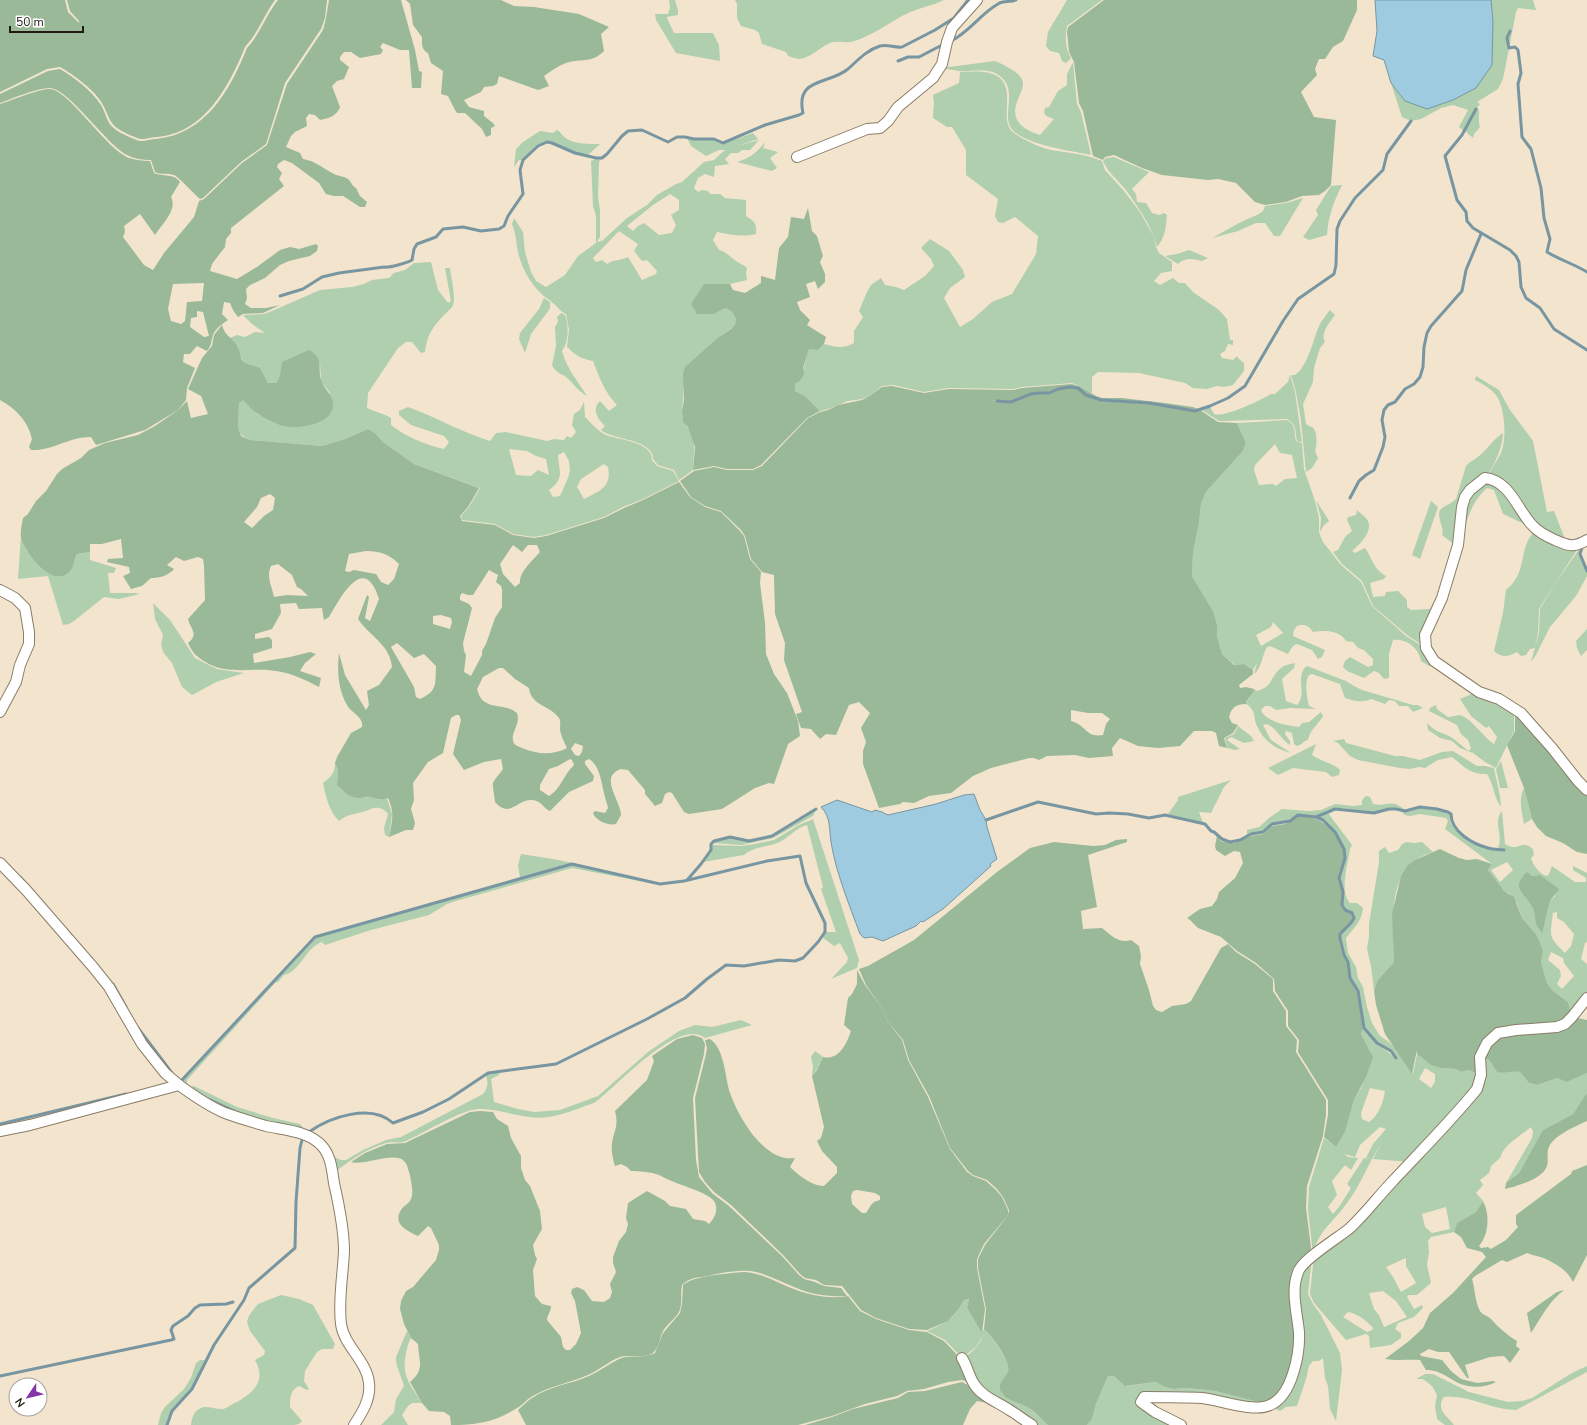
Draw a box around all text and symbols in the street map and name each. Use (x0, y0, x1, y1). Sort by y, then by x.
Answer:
scale bar (10, 8, 83, 34)
text: 50 m (16, 14, 44, 30)
north arrow (8, 1377, 48, 1417)
text: N (12, 1395, 29, 1410)

